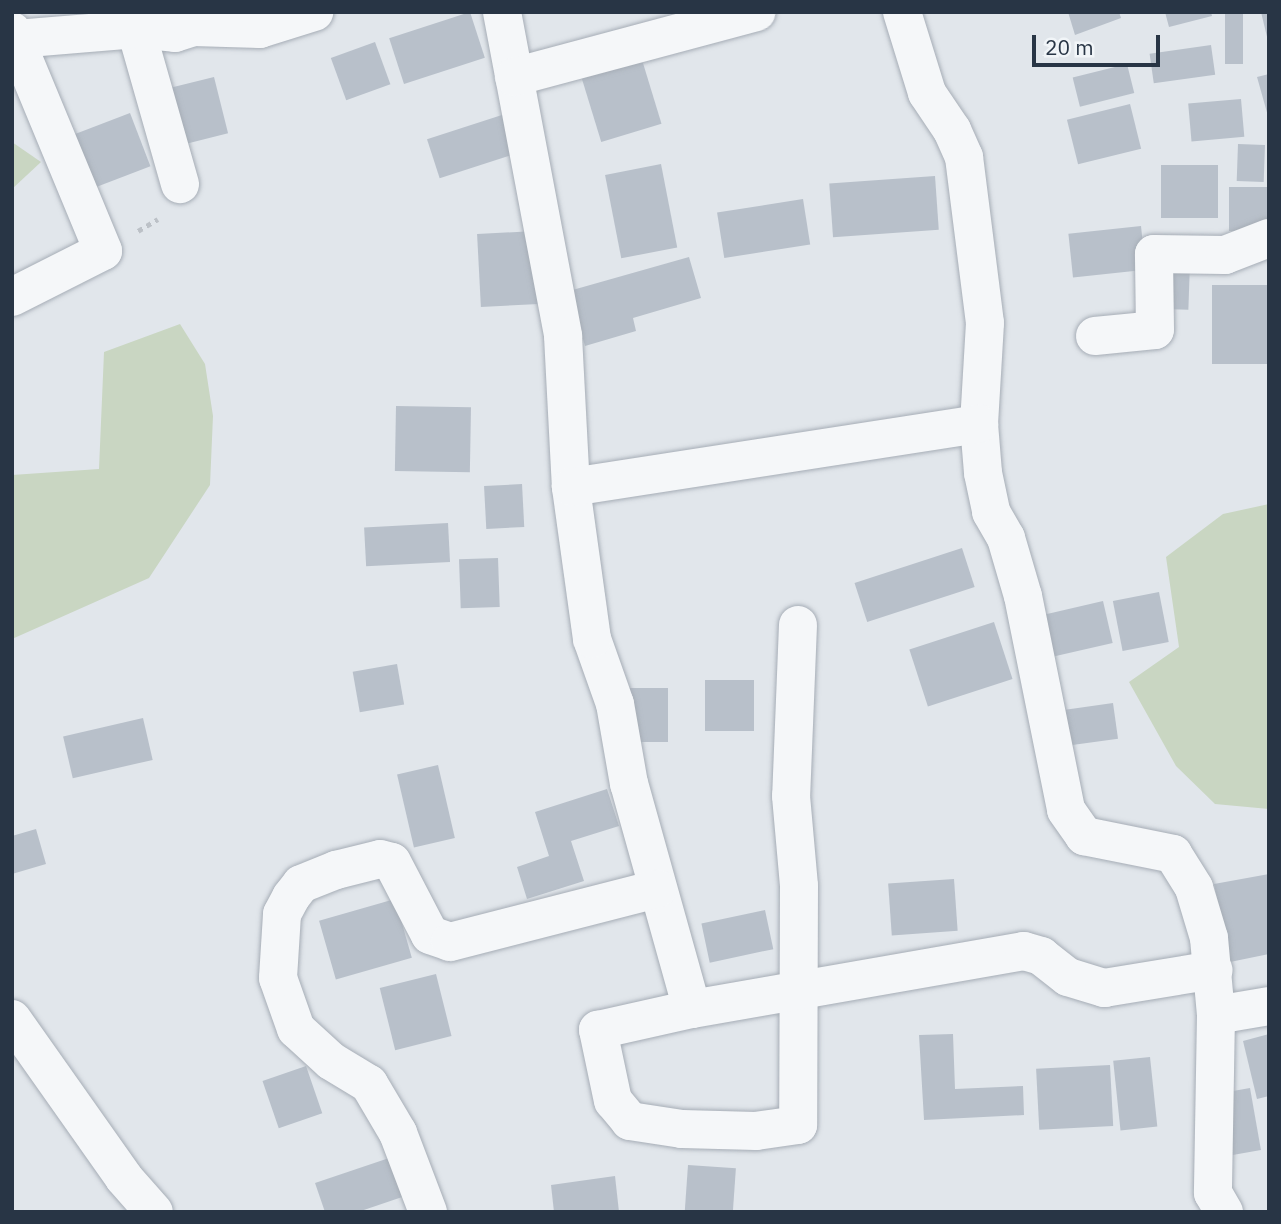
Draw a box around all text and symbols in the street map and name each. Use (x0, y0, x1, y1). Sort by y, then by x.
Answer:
scale bar (1036, 21, 1164, 65)
text: 20 m (1045, 33, 1094, 61)

